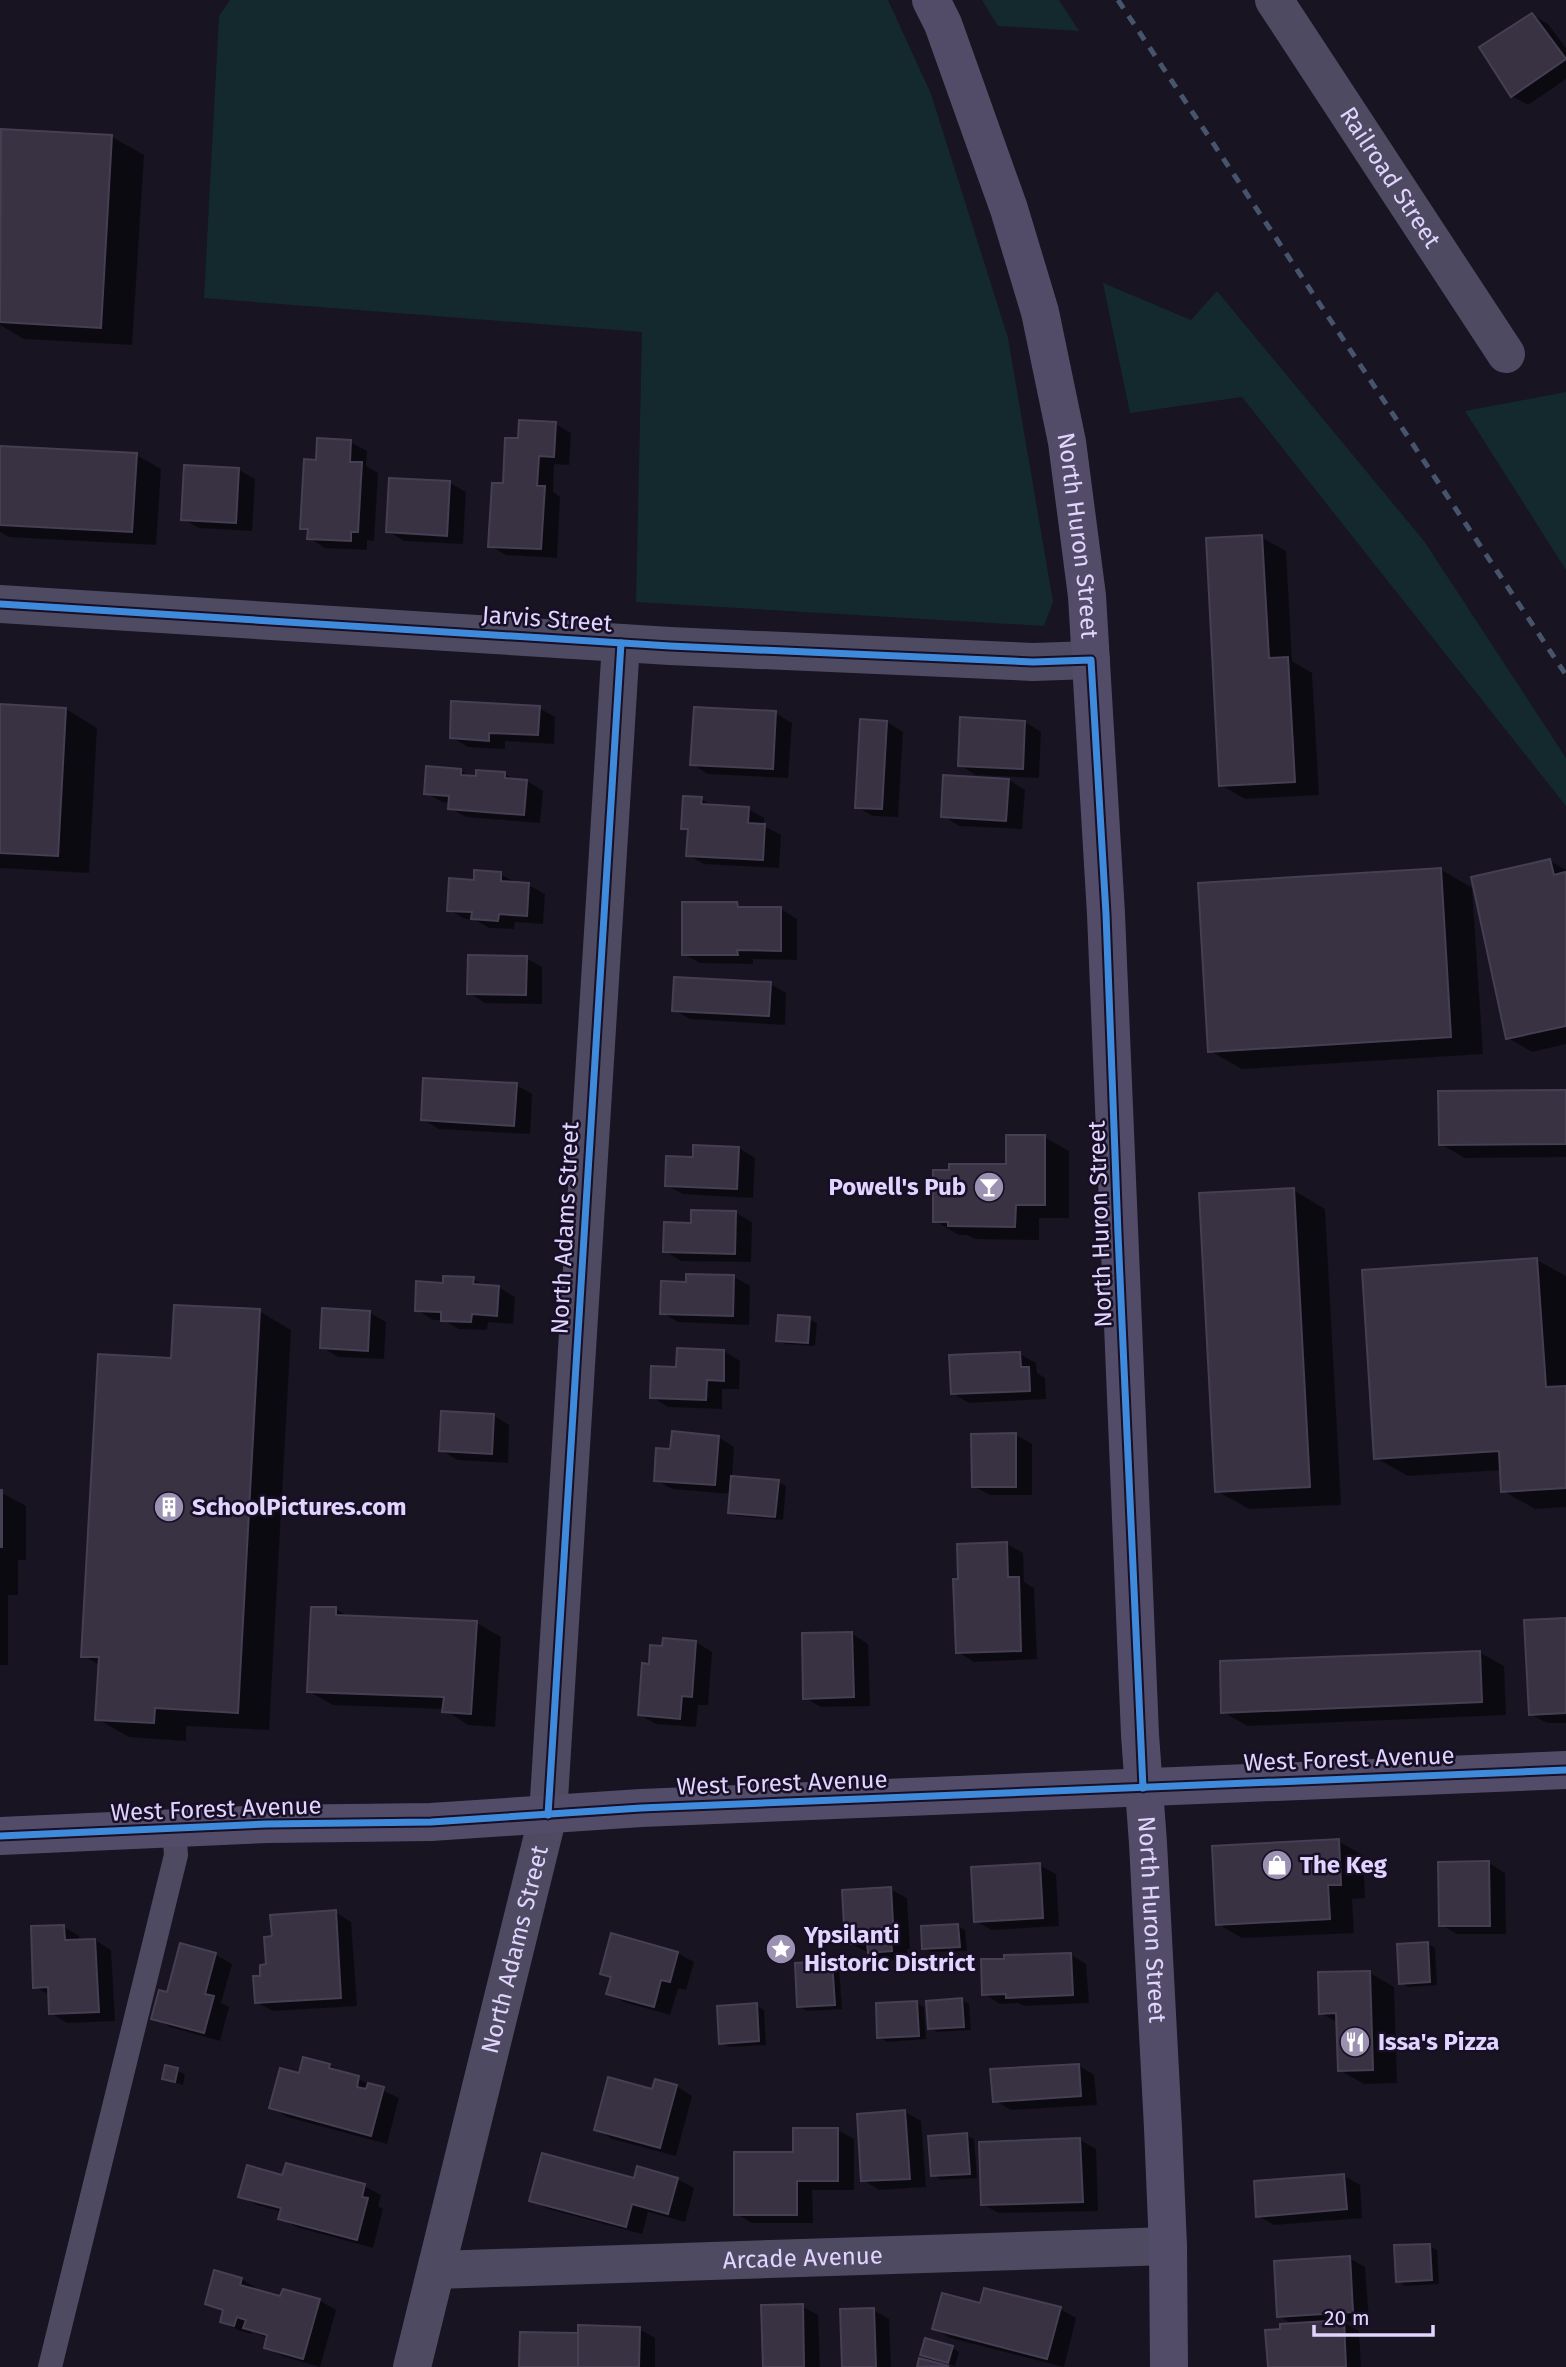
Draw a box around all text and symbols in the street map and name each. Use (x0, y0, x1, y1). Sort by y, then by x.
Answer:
street label: Railroad Street (1334, 102, 1447, 253)
street label: North Huron Street (1051, 430, 1104, 640)
street label: Jarvis Street (481, 600, 614, 638)
street label: North Adams Street (545, 1120, 585, 1335)
street label: North Huron Street (1082, 1120, 1118, 1328)
bar icon: Powell's Pub (972, 1170, 1006, 1204)
place label: Powell's Pub (829, 1173, 966, 1201)
building icon: SchoolPictures.com (152, 1490, 186, 1524)
place label: SchoolPictures.com (192, 1493, 406, 1521)
street label: West Forest Avenue (1243, 1741, 1455, 1777)
street label: West Forest Avenue (676, 1765, 888, 1801)
street label: West Forest Avenue (110, 1791, 322, 1827)
street label: North Huron Street (1132, 1815, 1171, 2024)
street label: North Adams Street (476, 1842, 554, 2056)
shop icon: The Keg (1260, 1848, 1294, 1882)
place label: The Keg (1300, 1851, 1388, 1879)
place label: Ypsilanti Historic District (803, 1921, 976, 1977)
place icon: Ypsilanti Historic District (764, 1932, 798, 1966)
restaurant icon: Issa's Pizza (1338, 2025, 1372, 2059)
place label: Issa's Pizza (1378, 2028, 1499, 2056)
street label: Arcade Avenue (722, 2241, 883, 2275)
scale bar (1314, 2294, 1433, 2338)
text: 20 m (1324, 2305, 1370, 2331)

